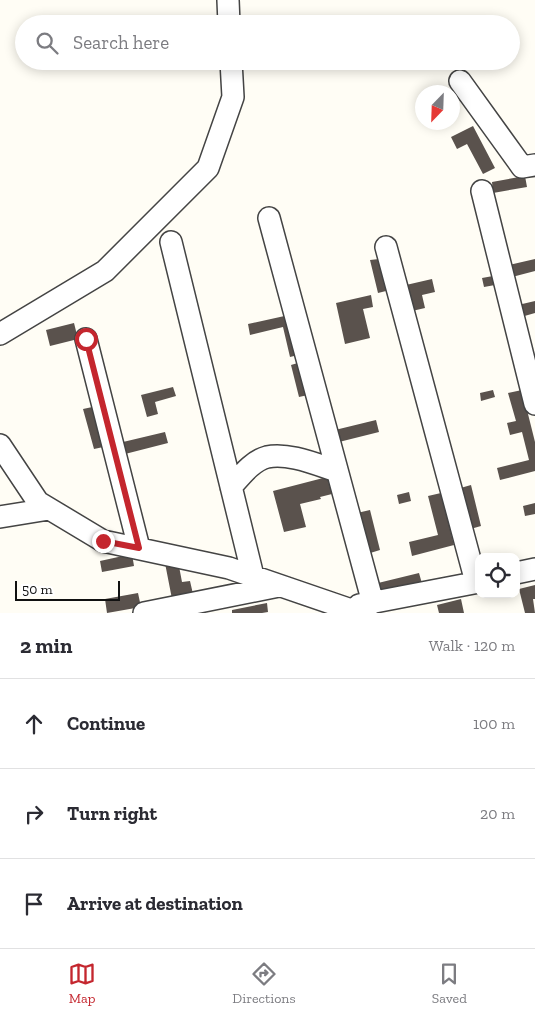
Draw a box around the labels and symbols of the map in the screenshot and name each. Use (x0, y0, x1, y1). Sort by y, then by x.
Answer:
north arrow (415, 85, 460, 130)
route start (75, 328, 98, 351)
route end (92, 530, 115, 553)
scale bar (15, 578, 120, 601)

